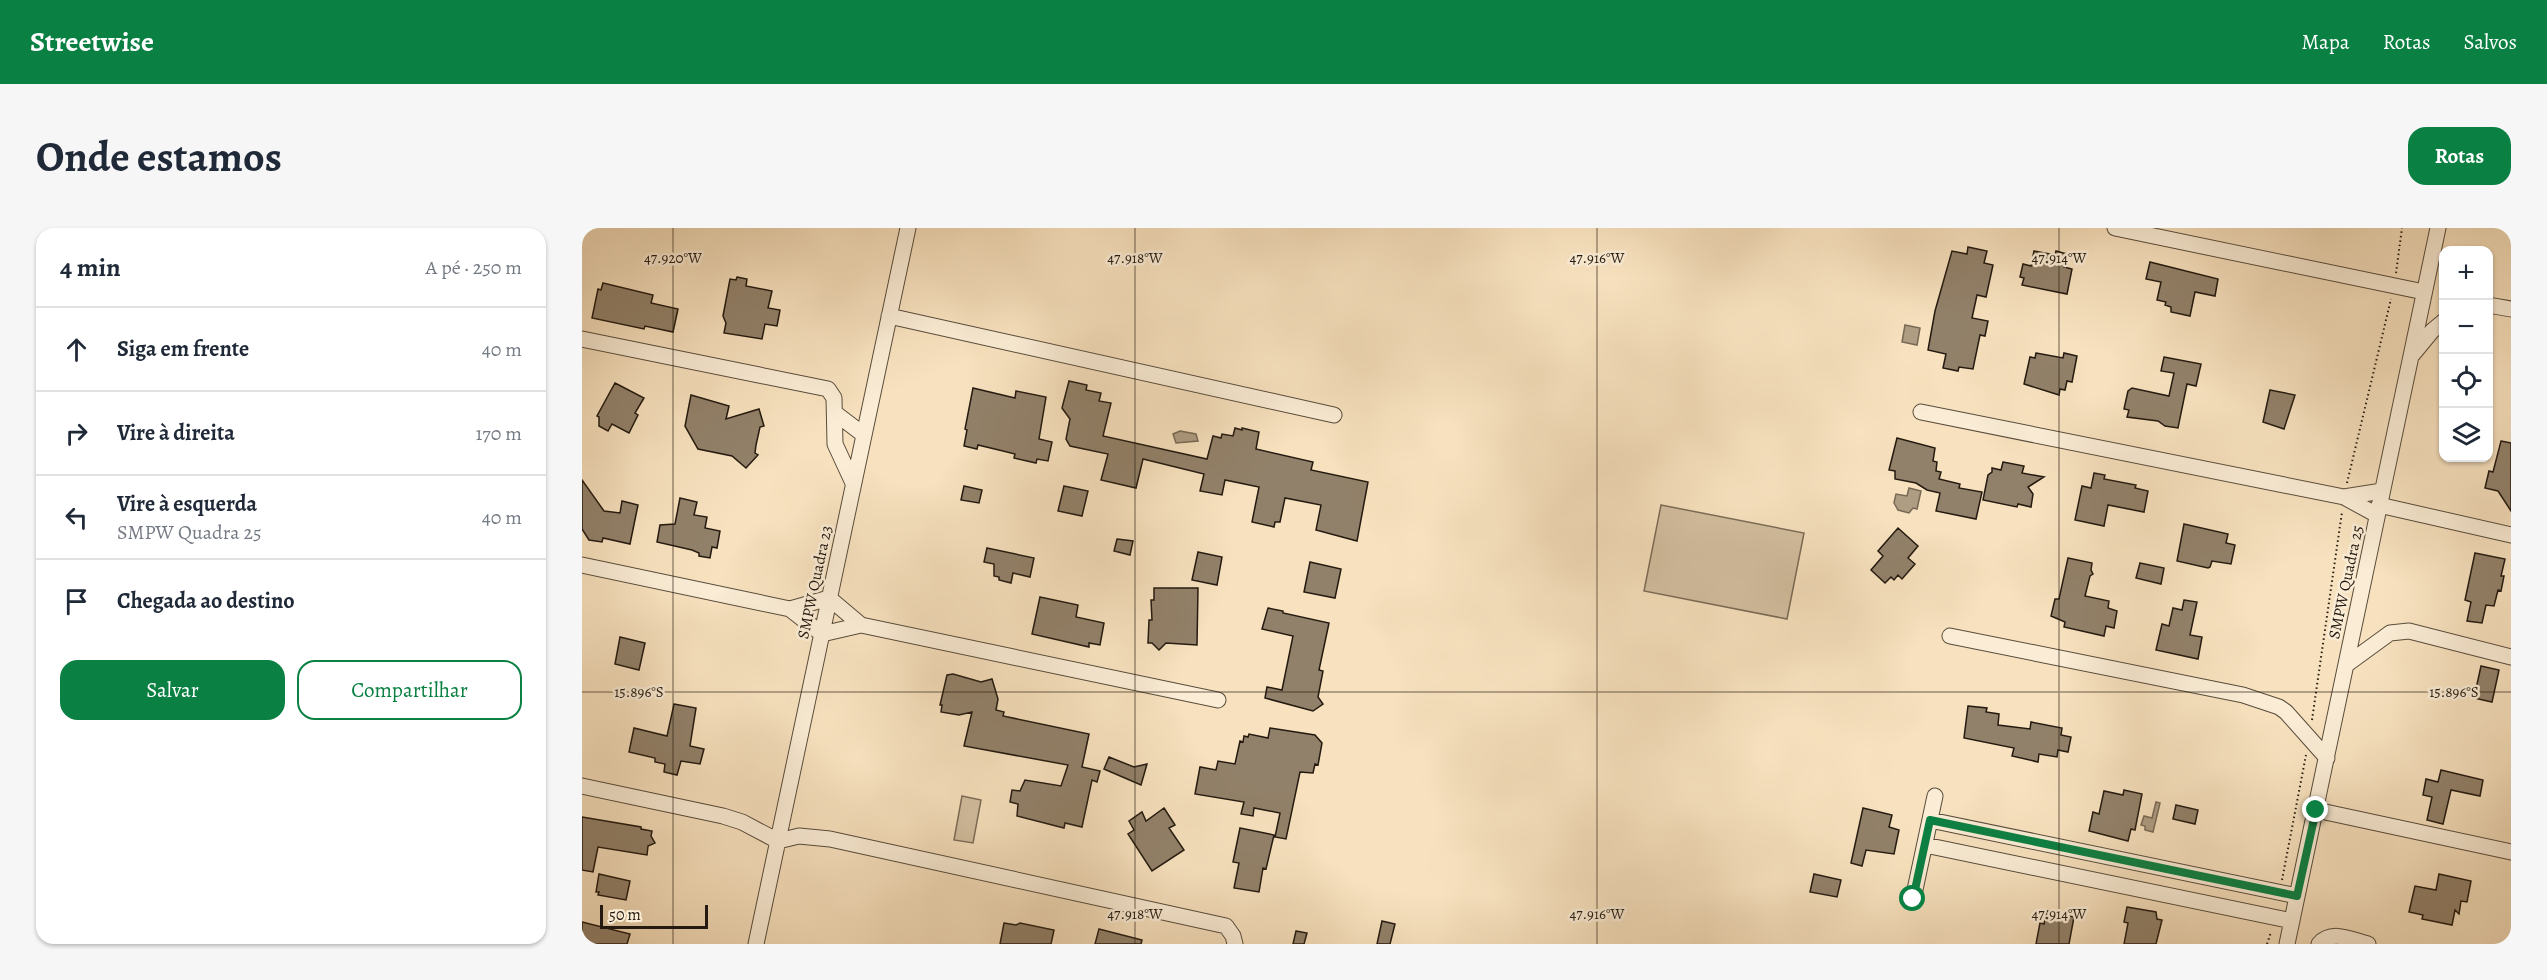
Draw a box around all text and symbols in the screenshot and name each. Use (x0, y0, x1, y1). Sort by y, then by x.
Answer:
text: Streetwise (30, 23, 154, 61)
text: Mapa (2301, 28, 2350, 56)
text: Rotas (2383, 28, 2430, 56)
text: Salvos (2463, 28, 2517, 56)
button: Rotas (2408, 127, 2511, 185)
text: Onde estamos (36, 128, 282, 185)
map controls (2439, 246, 2493, 462)
button: + (2439, 246, 2493, 300)
text: 47.920°W (644, 248, 702, 268)
text: 47.918°W (1107, 248, 1163, 268)
text: 47.916°W (1569, 248, 1625, 268)
text: 47.914°W (2032, 248, 2086, 268)
text: 4 min (60, 250, 121, 285)
text: A pé · 250 m (426, 254, 522, 281)
button: − (2439, 300, 2493, 354)
icon: ahead (60, 333, 93, 366)
text: Siga em frente (117, 334, 249, 364)
text: 40 m (482, 336, 522, 363)
button: locate (2439, 354, 2493, 408)
button: layers (2439, 408, 2493, 462)
icon: right (60, 417, 93, 450)
text: Vire à direita (117, 418, 235, 448)
text: 170 m (476, 420, 522, 447)
text: Vire à esquerda (117, 489, 257, 519)
icon: left (60, 501, 93, 534)
text: 40 m (482, 504, 522, 531)
text: SMPW Quadra 25 (117, 519, 262, 546)
street label: SMPW Quadra 23 (792, 523, 838, 641)
street label: SMPW Quadra 25 (2323, 523, 2369, 641)
icon: arrive (60, 585, 93, 618)
text: Chegada ao destino (117, 586, 295, 616)
button: Salvar (60, 660, 285, 720)
button: Compartilhar (297, 660, 522, 720)
text: 15.896°S (614, 682, 664, 702)
text: 15.896°S (2429, 682, 2479, 702)
route end (2302, 796, 2328, 822)
route start (1899, 885, 1925, 911)
scale bar (600, 902, 708, 930)
text: 50 m (609, 904, 641, 926)
text: 47.918°W (1107, 904, 1163, 924)
text: 47.916°W (1569, 904, 1625, 924)
text: 47.914°W (2032, 904, 2086, 924)

